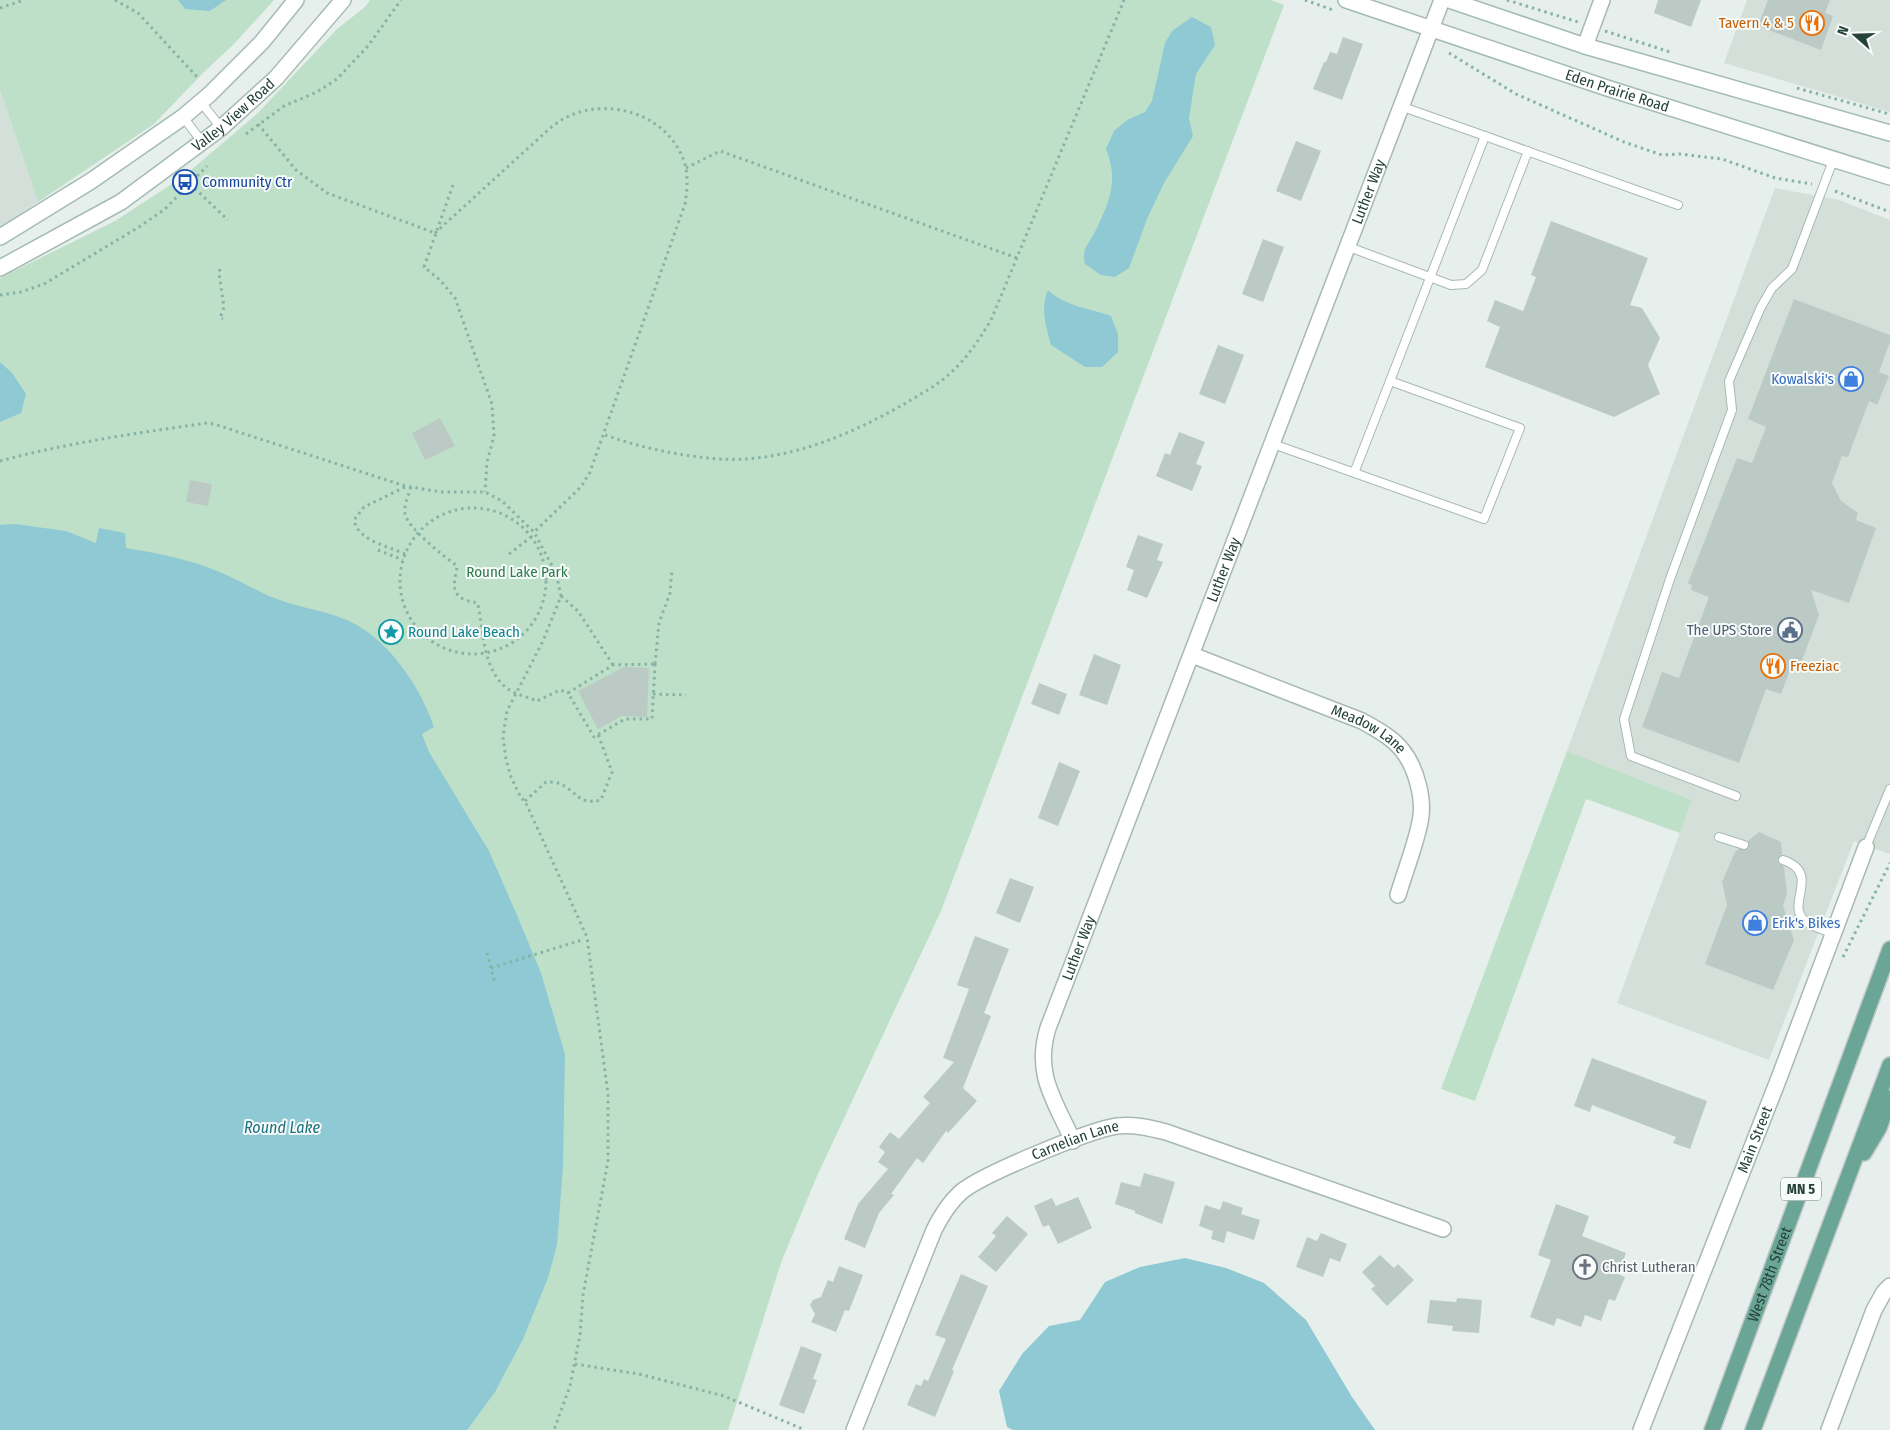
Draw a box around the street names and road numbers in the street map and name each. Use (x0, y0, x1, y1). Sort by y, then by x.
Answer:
street label: Eden Prairie Road (1563, 66, 1671, 116)
street label: Valley View Road (189, 75, 278, 155)
street label: Luther Way (1348, 156, 1389, 227)
street label: Luther Way (1203, 535, 1244, 605)
street label: Meadow Lane (1329, 701, 1410, 757)
street label: Luther Way (1058, 913, 1099, 983)
street label: Main Street (1734, 1103, 1776, 1175)
street label: Carnelian Lane (1029, 1117, 1120, 1164)
road number: MN 5 (1781, 1178, 1821, 1200)
street label: West 78th Street (1744, 1224, 1795, 1324)

